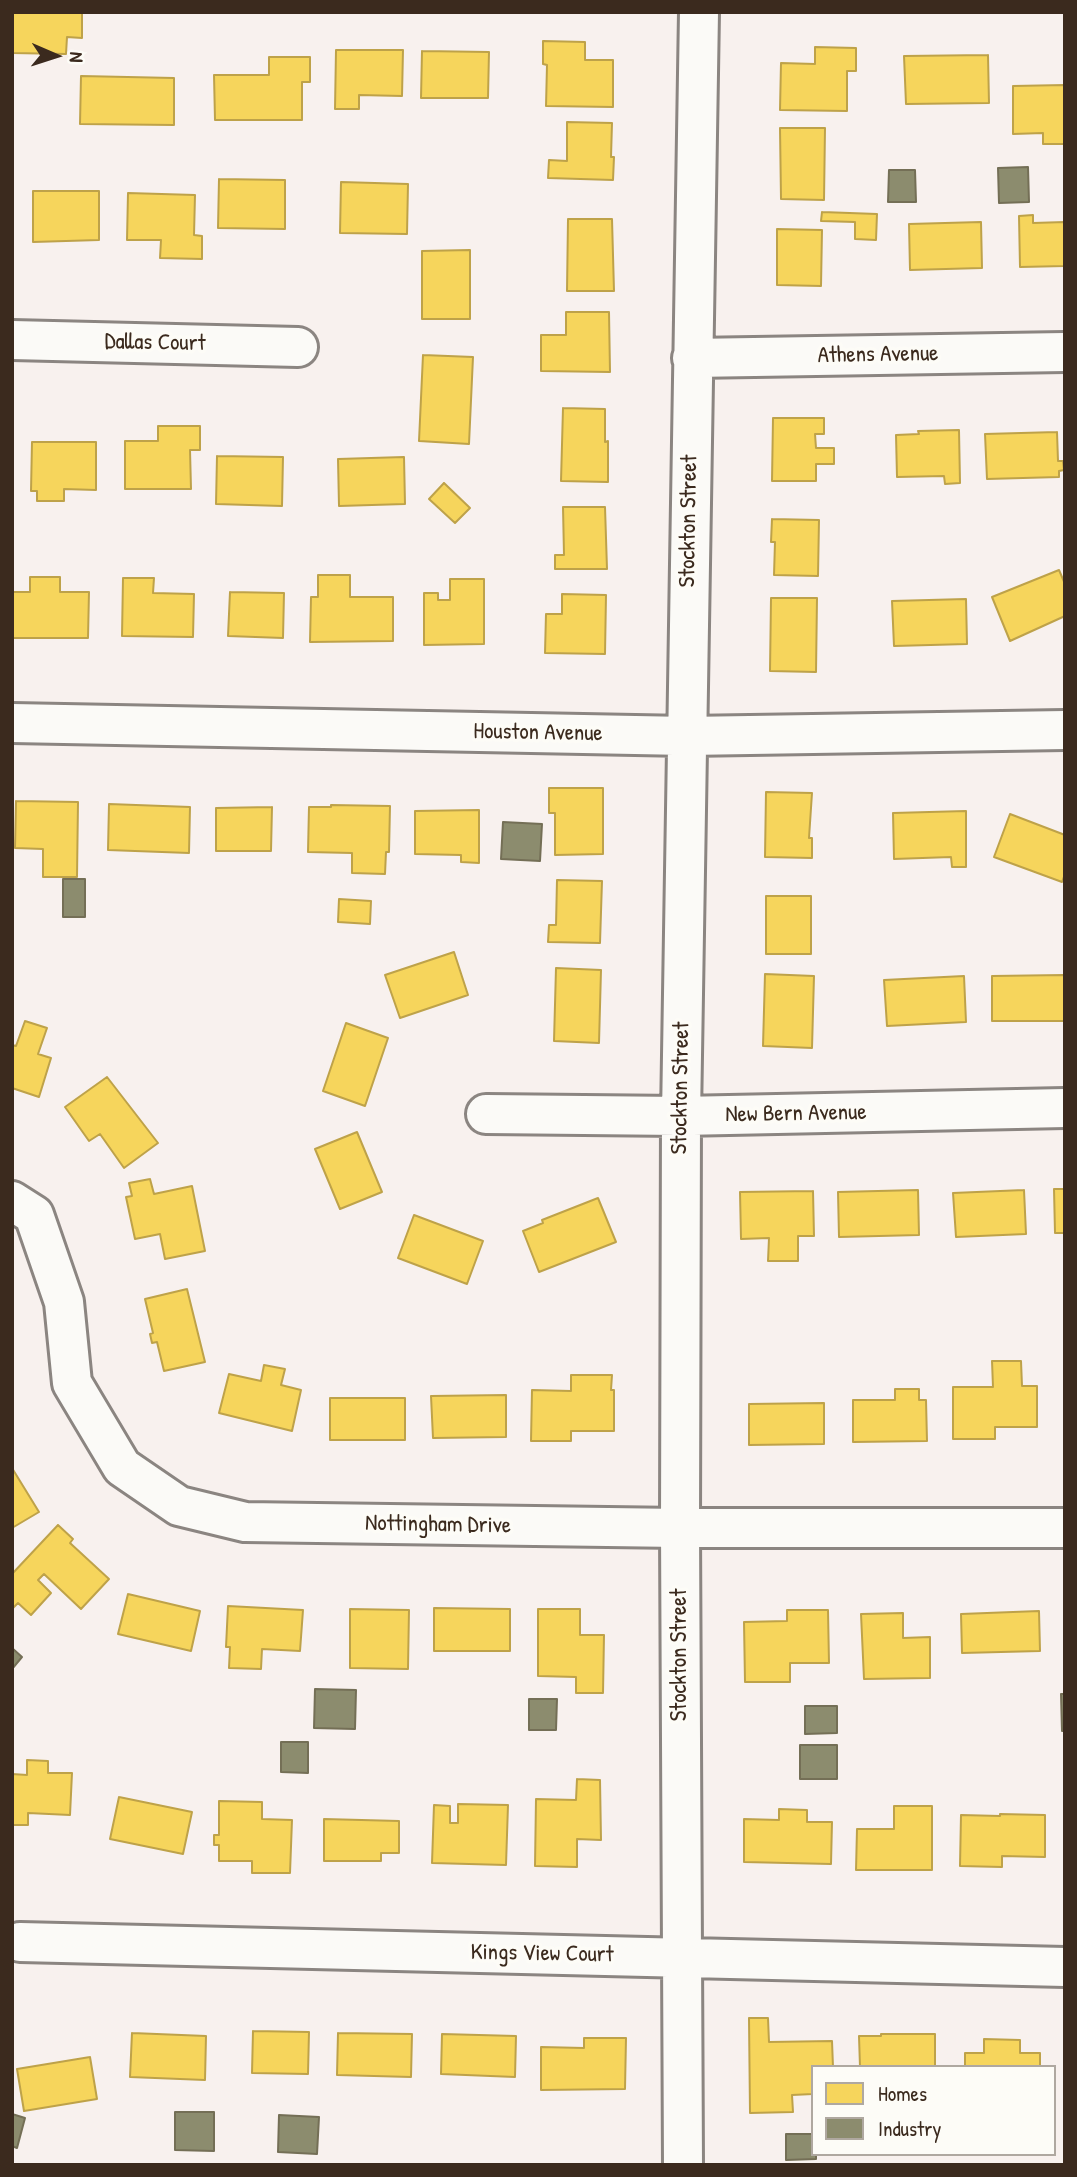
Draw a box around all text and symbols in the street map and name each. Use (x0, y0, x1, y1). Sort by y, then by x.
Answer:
north arrow (21, 21, 91, 91)
text: N (64, 51, 90, 63)
street label: Dallas Court (104, 328, 206, 358)
street label: Athens Avenue (817, 340, 939, 370)
street label: Stockton Street (674, 454, 704, 588)
street label: Houston Avenue (473, 718, 603, 748)
street label: Stockton Street (666, 1021, 696, 1155)
street label: New Bern Avenue (725, 1099, 867, 1129)
street label: Nottingham Drive (365, 1510, 511, 1540)
street label: Stockton Street (666, 1589, 694, 1721)
street label: Kings View Court (470, 1939, 614, 1969)
legend (811, 2065, 1056, 2156)
text: Homes (878, 2079, 927, 2108)
text: Industry (878, 2114, 941, 2143)

